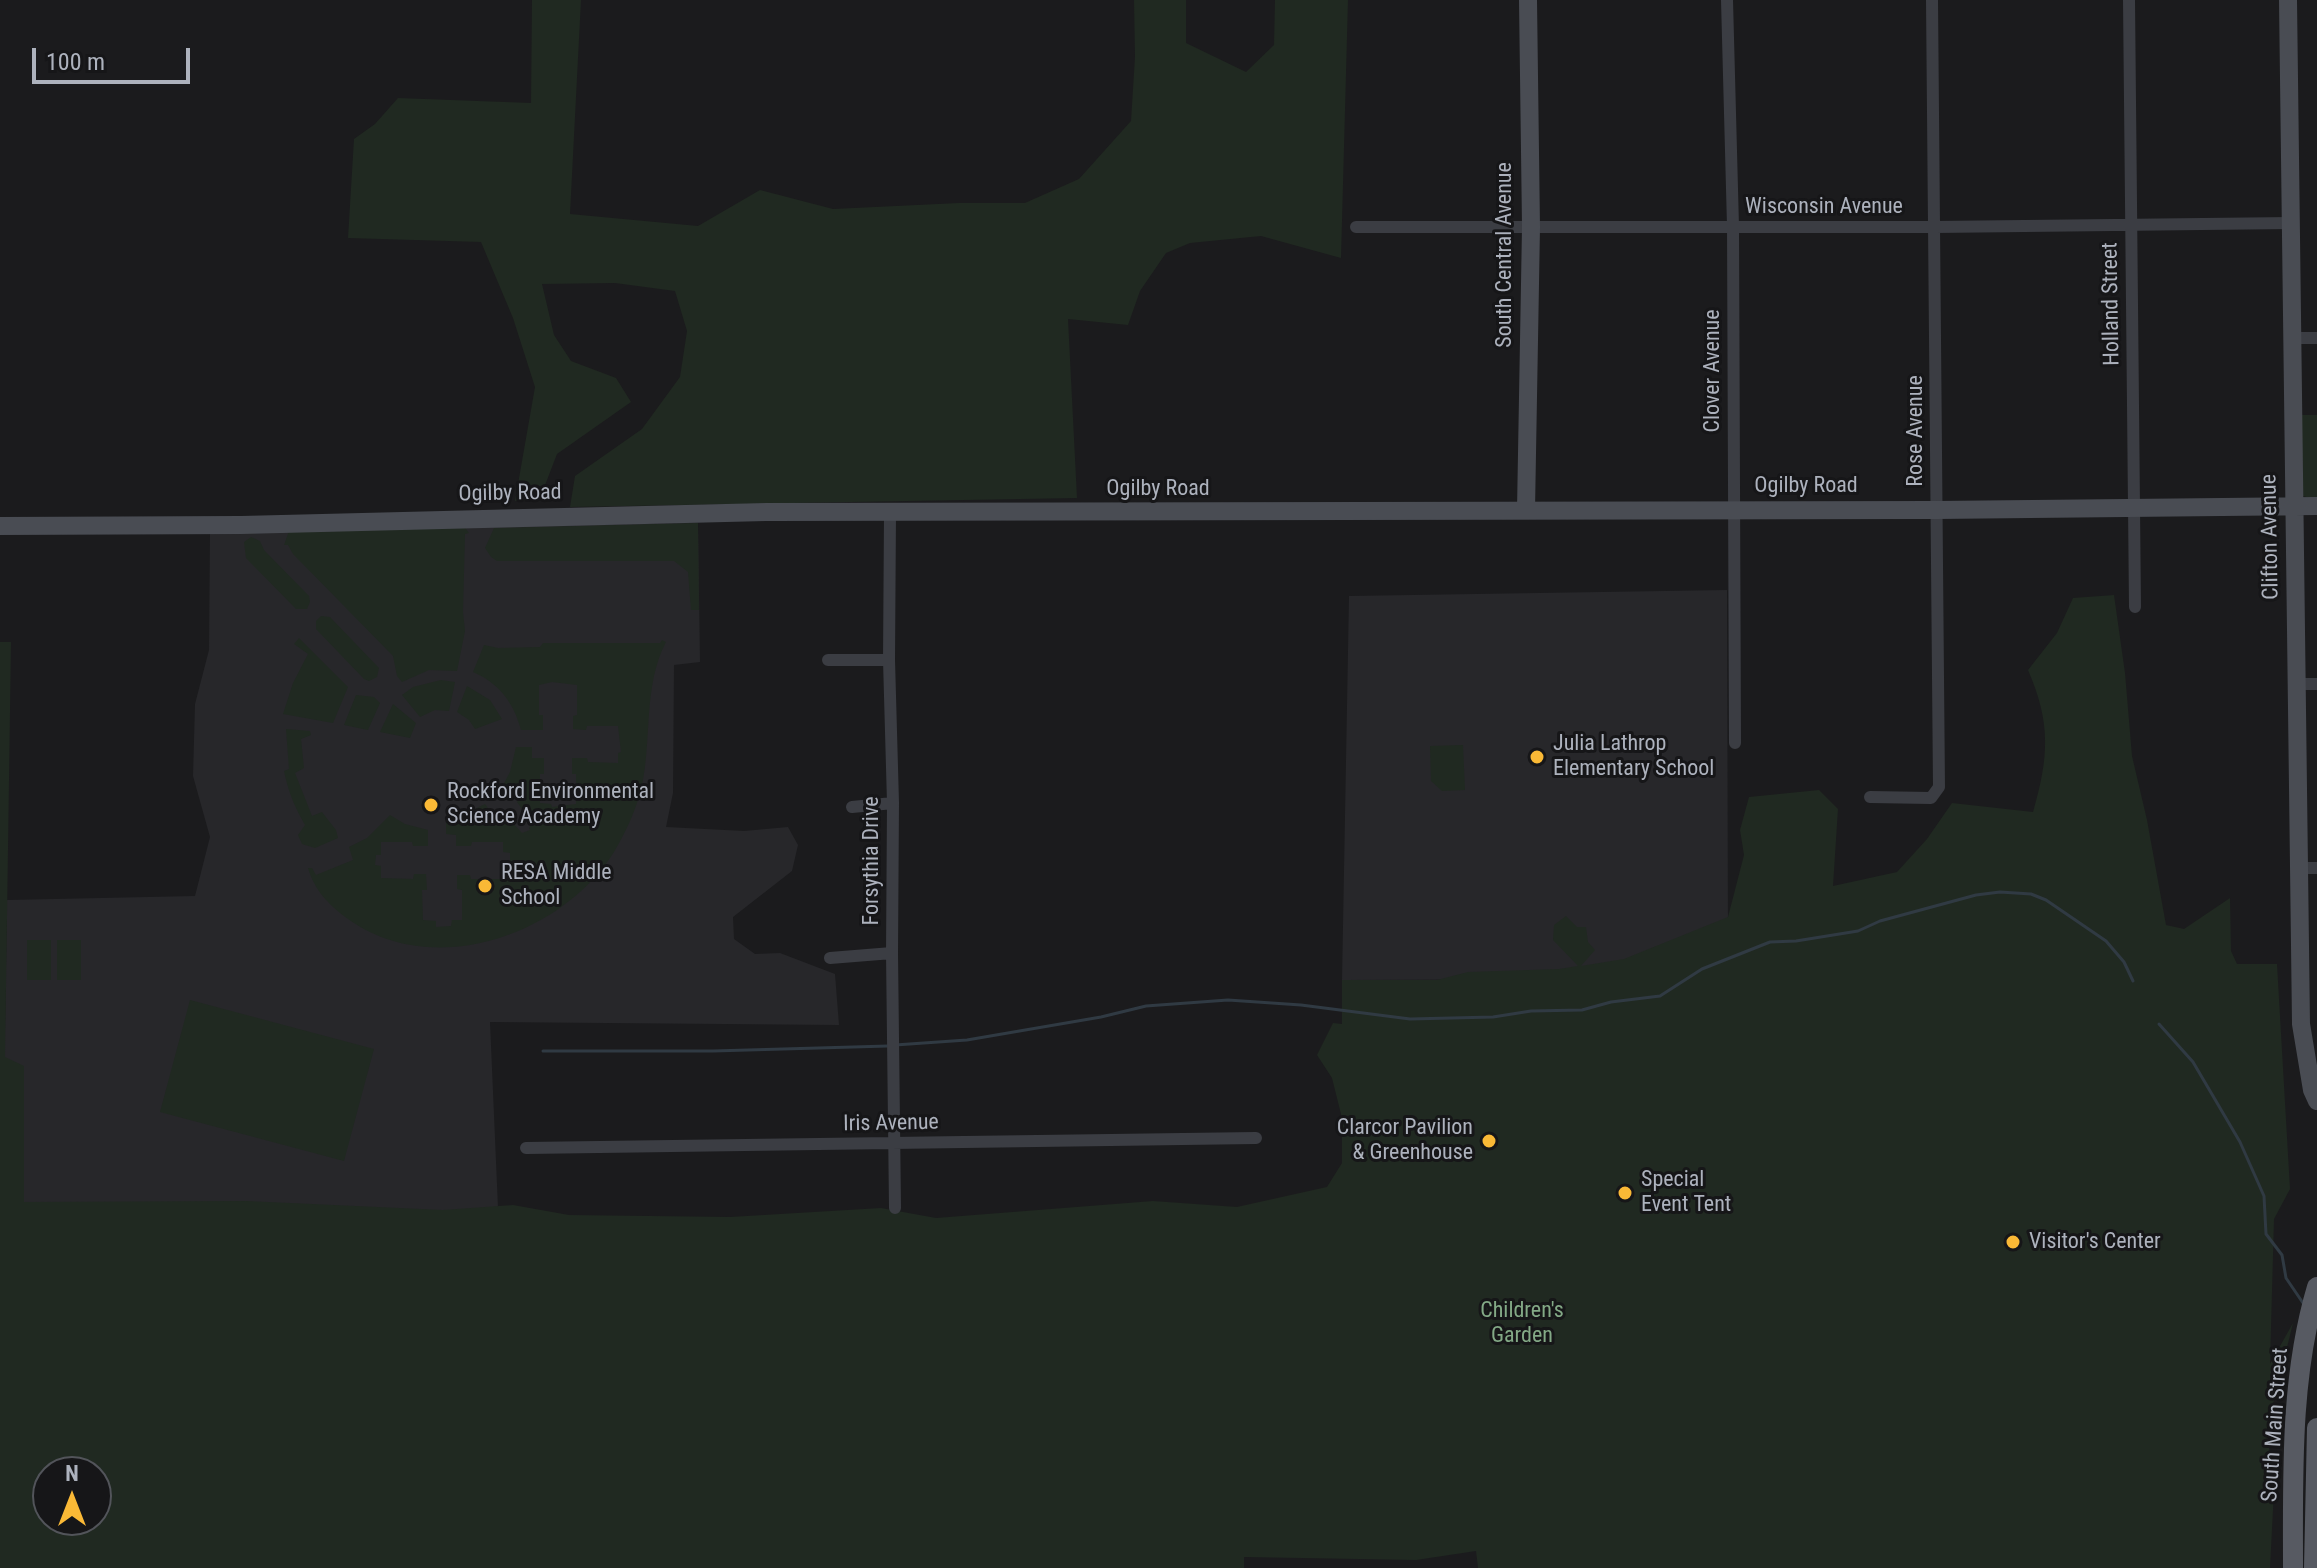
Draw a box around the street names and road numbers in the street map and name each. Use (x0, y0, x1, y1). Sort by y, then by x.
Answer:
street label: South Central Avenue (1492, 162, 1518, 348)
street label: Wisconsin Avenue (1745, 194, 1903, 220)
street label: Holland Street (2098, 242, 2126, 366)
street label: Clover Avenue (1700, 309, 1726, 433)
street label: Rose Avenue (1903, 375, 1929, 487)
street label: Ogilby Road (1754, 473, 1858, 499)
street label: Clifton Avenue (2257, 474, 2285, 600)
street label: Ogilby Road (1106, 476, 1210, 502)
street label: Ogilby Road (458, 480, 562, 508)
street label: Forsythia Drive (859, 797, 885, 925)
street label: Iris Avenue (843, 1110, 939, 1138)
street label: South Main Street (2257, 1347, 2295, 1503)

